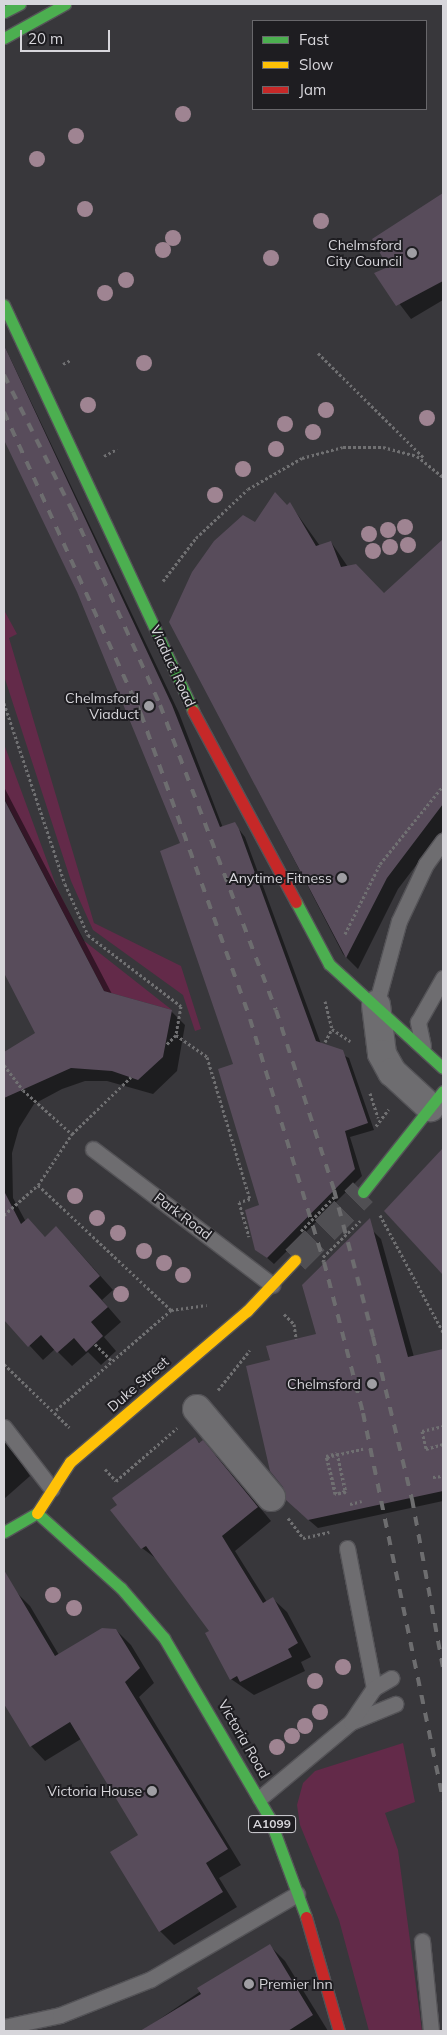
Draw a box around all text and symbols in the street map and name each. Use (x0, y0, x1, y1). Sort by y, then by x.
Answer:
scale bar (22, 20, 112, 52)
legend (252, 20, 427, 110)
text: 20 m (28, 29, 63, 48)
text: Fast (299, 30, 329, 49)
text: Slow (299, 55, 333, 74)
text: Jam (299, 80, 326, 99)
place label: Chelmsford City Council (326, 237, 402, 270)
marker: Chelmsford City Council (406, 247, 418, 259)
street label: Viaduct Road (147, 623, 199, 709)
place label: Chelmsford Viaduct (65, 690, 139, 722)
marker: Chelmsford Viaduct (143, 700, 155, 712)
place label: Anytime Fitness (228, 870, 332, 886)
marker: Anytime Fitness (336, 872, 348, 884)
street label: Park Road (151, 1189, 215, 1243)
street label: Duke Street (104, 1353, 172, 1415)
place label: Chelmsford (287, 1376, 361, 1392)
marker: Chelmsford (365, 1377, 379, 1391)
street label: Victoria Road (215, 1697, 273, 1781)
place label: Victoria House (47, 1783, 142, 1799)
marker: Victoria House (146, 1785, 158, 1797)
road number: A1099 (247, 1815, 297, 1834)
place label: Premier Inn (259, 1976, 333, 1992)
marker: Premier Inn (243, 1978, 255, 1990)

